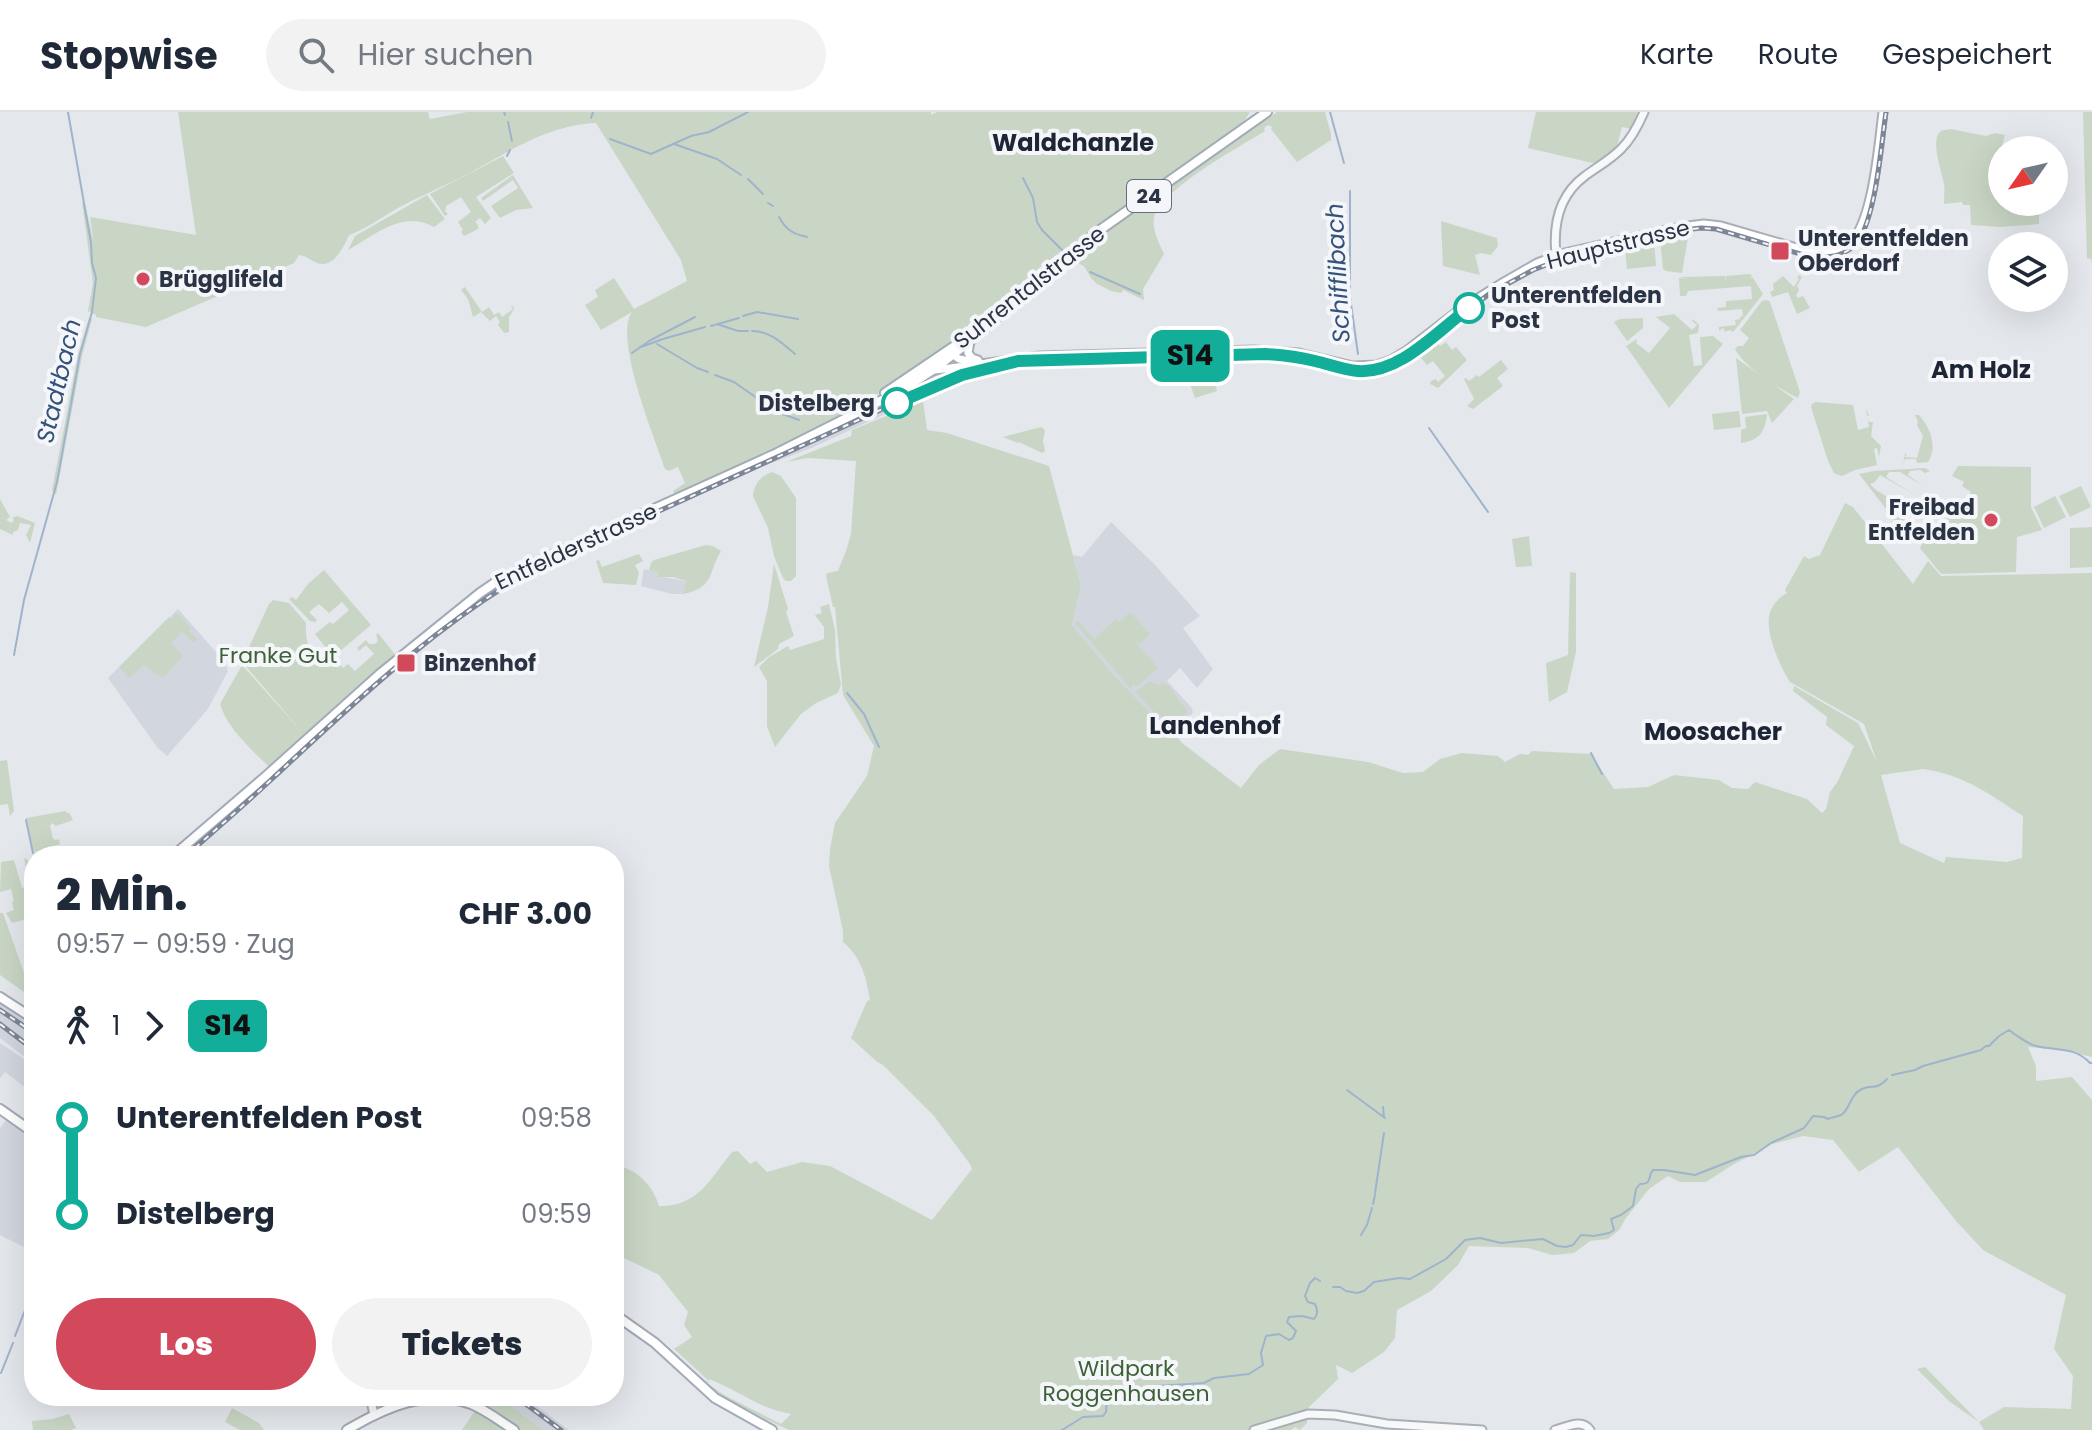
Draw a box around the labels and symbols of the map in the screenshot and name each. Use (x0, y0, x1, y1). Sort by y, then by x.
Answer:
district label: Waldchanzle (992, 126, 1154, 159)
north arrow (1988, 136, 2068, 216)
road number: 24 (1127, 180, 1171, 212)
water label: Schifflibach (1317, 202, 1358, 344)
street label: Hauptstrasse (1543, 212, 1693, 277)
street label: Suhrentalstrasse (947, 218, 1112, 356)
place label: Unterentfelden Oberdorf (1798, 223, 1969, 279)
marker: Unterentfelden Oberdorf (1769, 240, 1791, 262)
place label: Brügglifeld (159, 264, 284, 295)
marker: Brügglifeld (134, 270, 152, 288)
place label: Unterentfelden Post (1491, 280, 1662, 336)
marker: Unterentfelden Post (1454, 293, 1484, 323)
water label: Stadtbach (28, 316, 89, 446)
line badge: S14 (1144, 330, 1236, 382)
district label: Am Holz (1931, 353, 2031, 386)
place label: Distelberg (758, 388, 875, 419)
marker: Distelberg (882, 388, 912, 418)
place label: Freibad Entfelden (1868, 492, 1975, 548)
street label: Entfelderstrasse (490, 495, 662, 598)
marker: Freibad Entfelden (1982, 511, 2000, 529)
park label: Franke Gut (219, 640, 337, 671)
place label: Binzenhof (424, 648, 536, 679)
marker: Binzenhof (395, 652, 417, 674)
district label: Landenhof (1149, 709, 1281, 742)
district label: Moosacher (1644, 715, 1782, 748)
park label: Wildpark Roggenhausen (1042, 1353, 1210, 1409)

